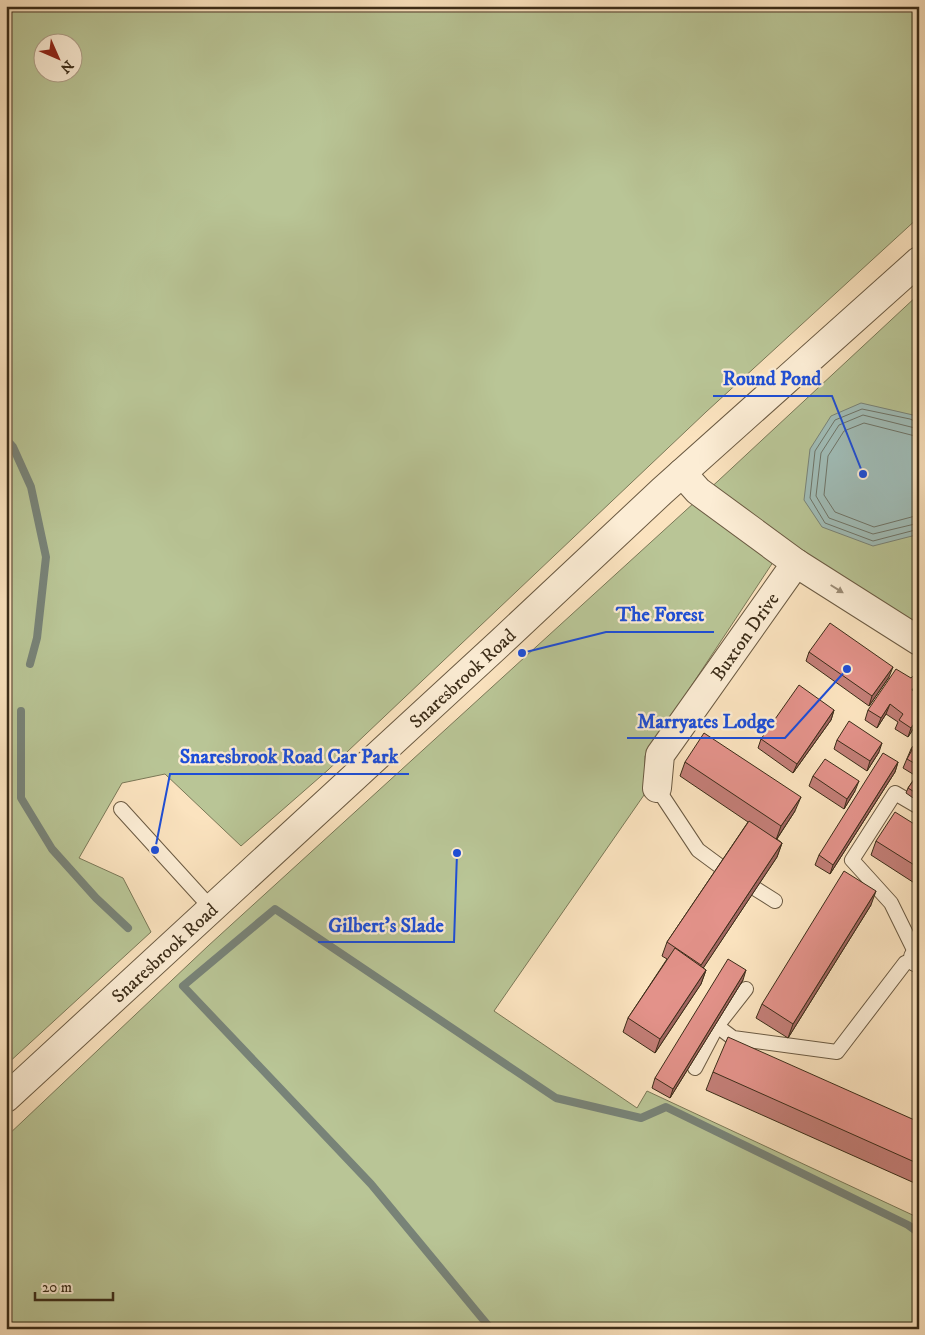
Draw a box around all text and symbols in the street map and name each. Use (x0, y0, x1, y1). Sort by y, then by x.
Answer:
north arrow (32, 32, 82, 82)
text: N (56, 56, 77, 77)
callout: Round Pond (713, 361, 832, 396)
text: Round Pond (723, 367, 822, 392)
one-way arrow (830, 584, 843, 594)
street label: Buxton Drive (707, 588, 785, 685)
callout: The Forest (606, 597, 714, 632)
text: The Forest (615, 603, 705, 628)
street label: Snaresbrook Road (405, 624, 521, 734)
callout: Marryates Lodge (627, 703, 785, 738)
text: Marryates Lodge (637, 710, 775, 735)
callout: Snaresbrook Road Car Park (170, 739, 409, 774)
text: Snaresbrook Road Car Park (180, 745, 399, 770)
street label: Snaresbrook Road (107, 898, 224, 1008)
callout: Gilbert's Slade (318, 907, 454, 942)
text: Gilbert's Slade (328, 914, 445, 939)
scale bar (35, 1270, 112, 1302)
text: 20 m (42, 1278, 72, 1297)

